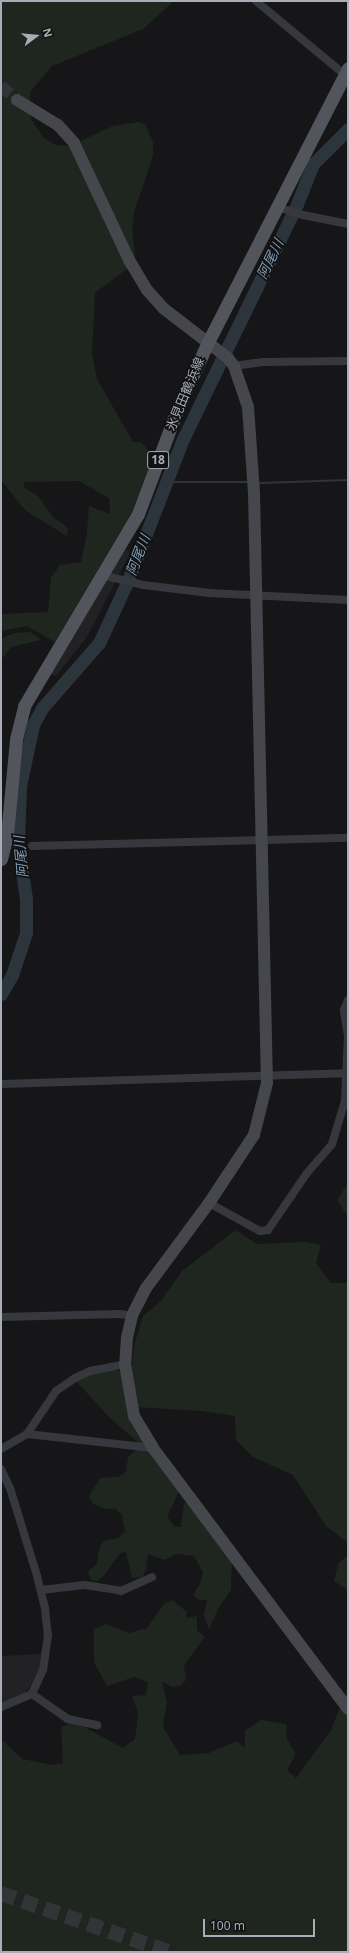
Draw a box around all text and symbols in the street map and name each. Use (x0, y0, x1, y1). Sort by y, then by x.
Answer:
north arrow (16, 16, 56, 56)
text: N (40, 26, 56, 39)
water label: 阿尾川 (253, 236, 287, 282)
street label: 氷見田鶴浜線 (163, 355, 207, 433)
road number: 18 (147, 450, 169, 470)
water label: 阿尾川 (123, 532, 153, 578)
water label: 阿尾川 (11, 835, 31, 879)
scale bar (205, 1911, 317, 1937)
text: 100 m (210, 1917, 245, 1934)

